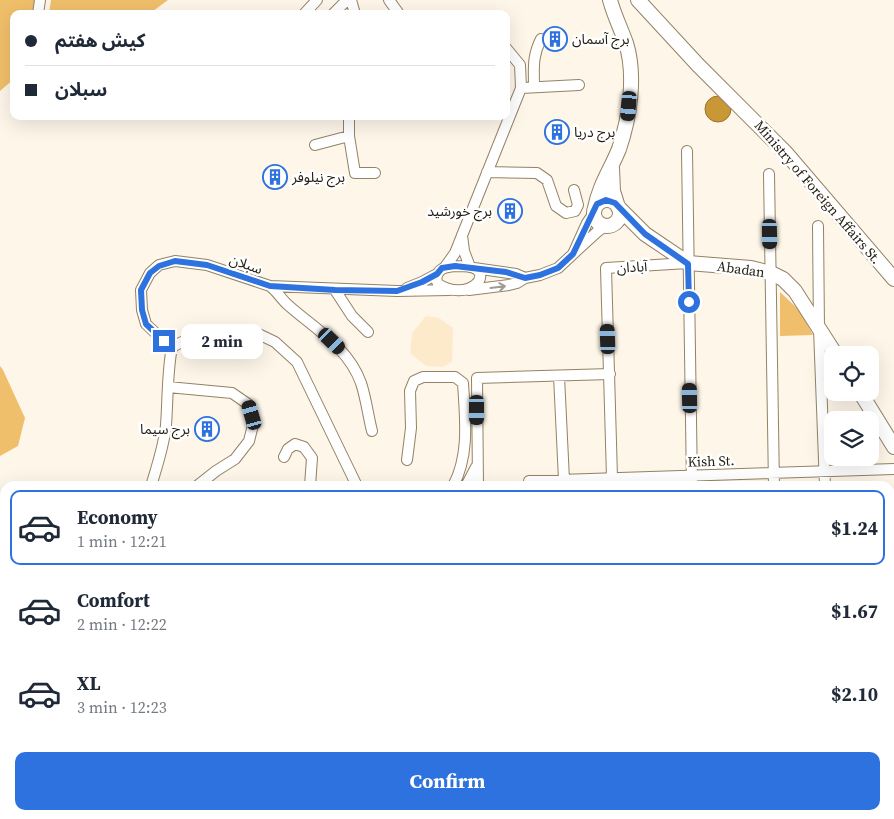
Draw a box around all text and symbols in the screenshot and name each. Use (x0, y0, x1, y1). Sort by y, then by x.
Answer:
building icon: برج آسمان (542, 26, 568, 52)
text: کیش هفتم (55, 27, 145, 53)
place label: برج آسمان (572, 29, 630, 50)
text: سبلان (55, 76, 107, 102)
car (620, 90, 637, 122)
street label: Ministry of Foreign Affairs St. (750, 116, 886, 268)
building icon: برج دریا (544, 119, 570, 145)
place label: برج دریا (574, 122, 615, 143)
building icon: برج نیلوفر (262, 164, 288, 190)
place label: برج نیلوفر (291, 167, 345, 188)
building icon: برج خورشید (497, 198, 523, 224)
place label: برج خورشید (427, 201, 492, 222)
car (762, 219, 777, 249)
street label: سبلان (227, 249, 265, 279)
street label: آبادان (616, 256, 649, 278)
street label: Abadan (716, 256, 767, 282)
one-way arrow (490, 282, 506, 292)
route start (678, 291, 700, 313)
callout: 2 min (182, 324, 264, 358)
car (599, 324, 616, 354)
car (315, 325, 348, 357)
route end (153, 330, 175, 352)
text: 2 min (201, 330, 243, 352)
map controls (824, 346, 879, 466)
button: locate (824, 346, 879, 401)
car (682, 383, 697, 413)
car (469, 395, 484, 425)
car (240, 399, 263, 431)
button: layers (824, 411, 879, 466)
building icon: برج سیما (194, 416, 220, 442)
place label: برج سیما (140, 419, 190, 440)
street label: Kish St. (687, 450, 735, 472)
text: Economy (77, 504, 158, 530)
icon: car (17, 505, 62, 550)
text: $1.24 (831, 515, 878, 541)
text: 1 min · 12:21 (77, 530, 167, 552)
text: Comfort (77, 587, 150, 613)
icon: car (17, 588, 62, 633)
text: $1.67 (831, 598, 878, 624)
text: 2 min · 12:22 (77, 613, 167, 635)
text: XL (77, 670, 100, 696)
icon: car (17, 671, 62, 716)
text: $2.10 (831, 681, 878, 707)
text: 3 min · 12:23 (77, 696, 167, 718)
button: Confirm (15, 752, 880, 810)

